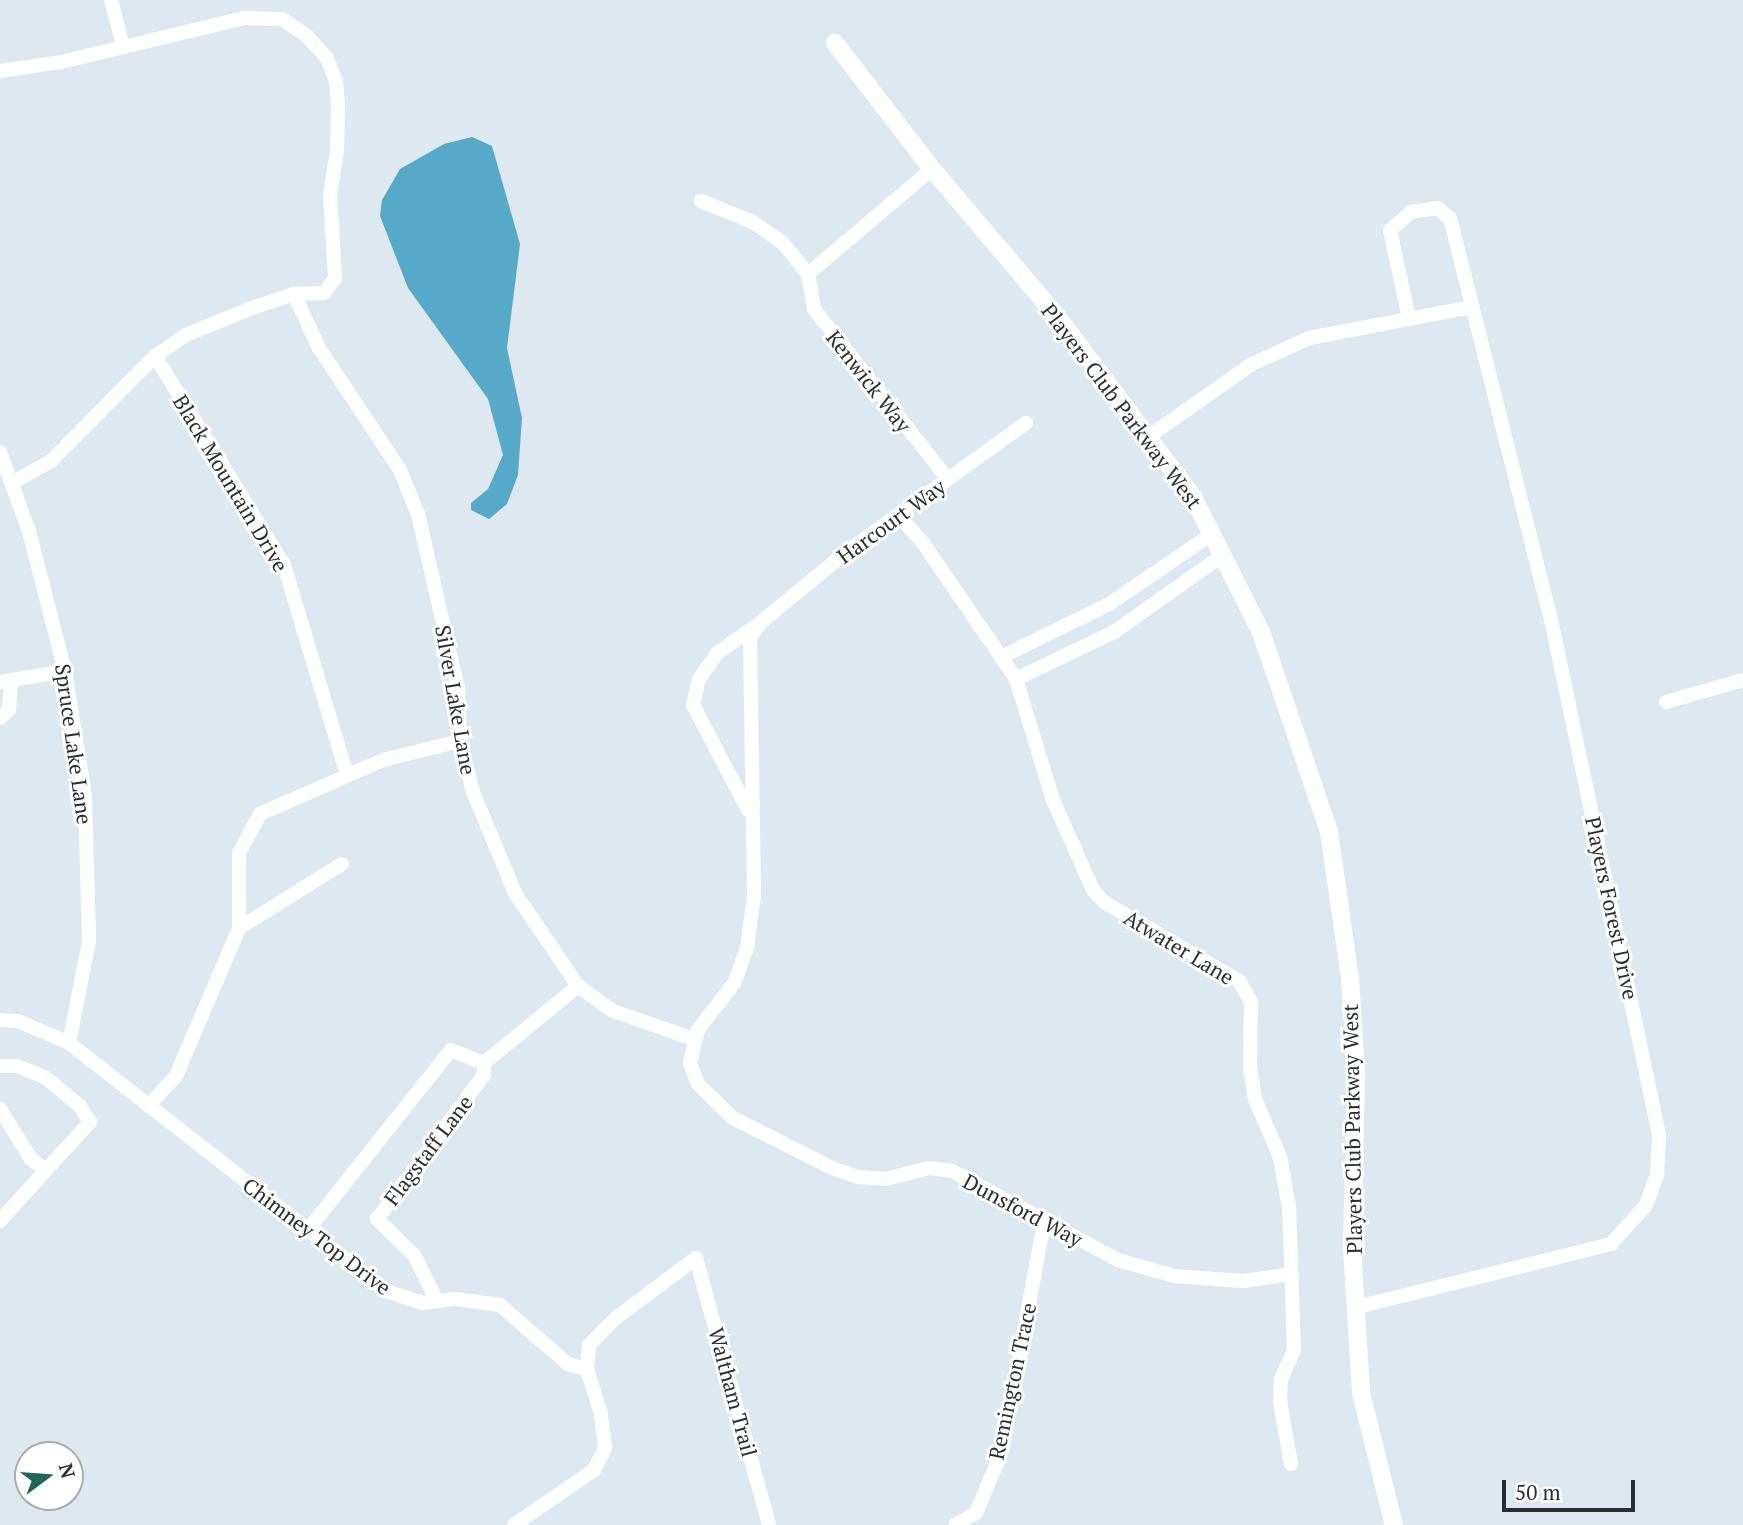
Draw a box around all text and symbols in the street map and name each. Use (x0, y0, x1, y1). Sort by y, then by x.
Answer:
street label: Players Club Parkway West (1037, 299, 1207, 513)
street label: Kenwick Way (821, 325, 917, 437)
street label: Black Mountain Drive (168, 390, 294, 576)
street label: Harcourt Way (832, 473, 950, 569)
street label: Silver Lake Lane (430, 623, 482, 777)
street label: Spruce Lake Lane (50, 662, 98, 826)
street label: Players Forest Drive (1580, 814, 1644, 1002)
street label: Atwater Lane (1119, 904, 1239, 990)
street label: Players Club Parkway West (1337, 1004, 1367, 1254)
street label: Flagstaff Lane (378, 1090, 478, 1210)
street label: Dunsford Way (959, 1168, 1087, 1252)
street label: Chimney Top Drive (238, 1172, 396, 1300)
street label: Remington Trace (983, 1300, 1041, 1462)
street label: Waltham Trail (704, 1325, 762, 1459)
north arrow (14, 1441, 84, 1511)
text: N (54, 1460, 82, 1481)
scale bar (1505, 1466, 1638, 1510)
text: 50 m (1515, 1478, 1561, 1506)

